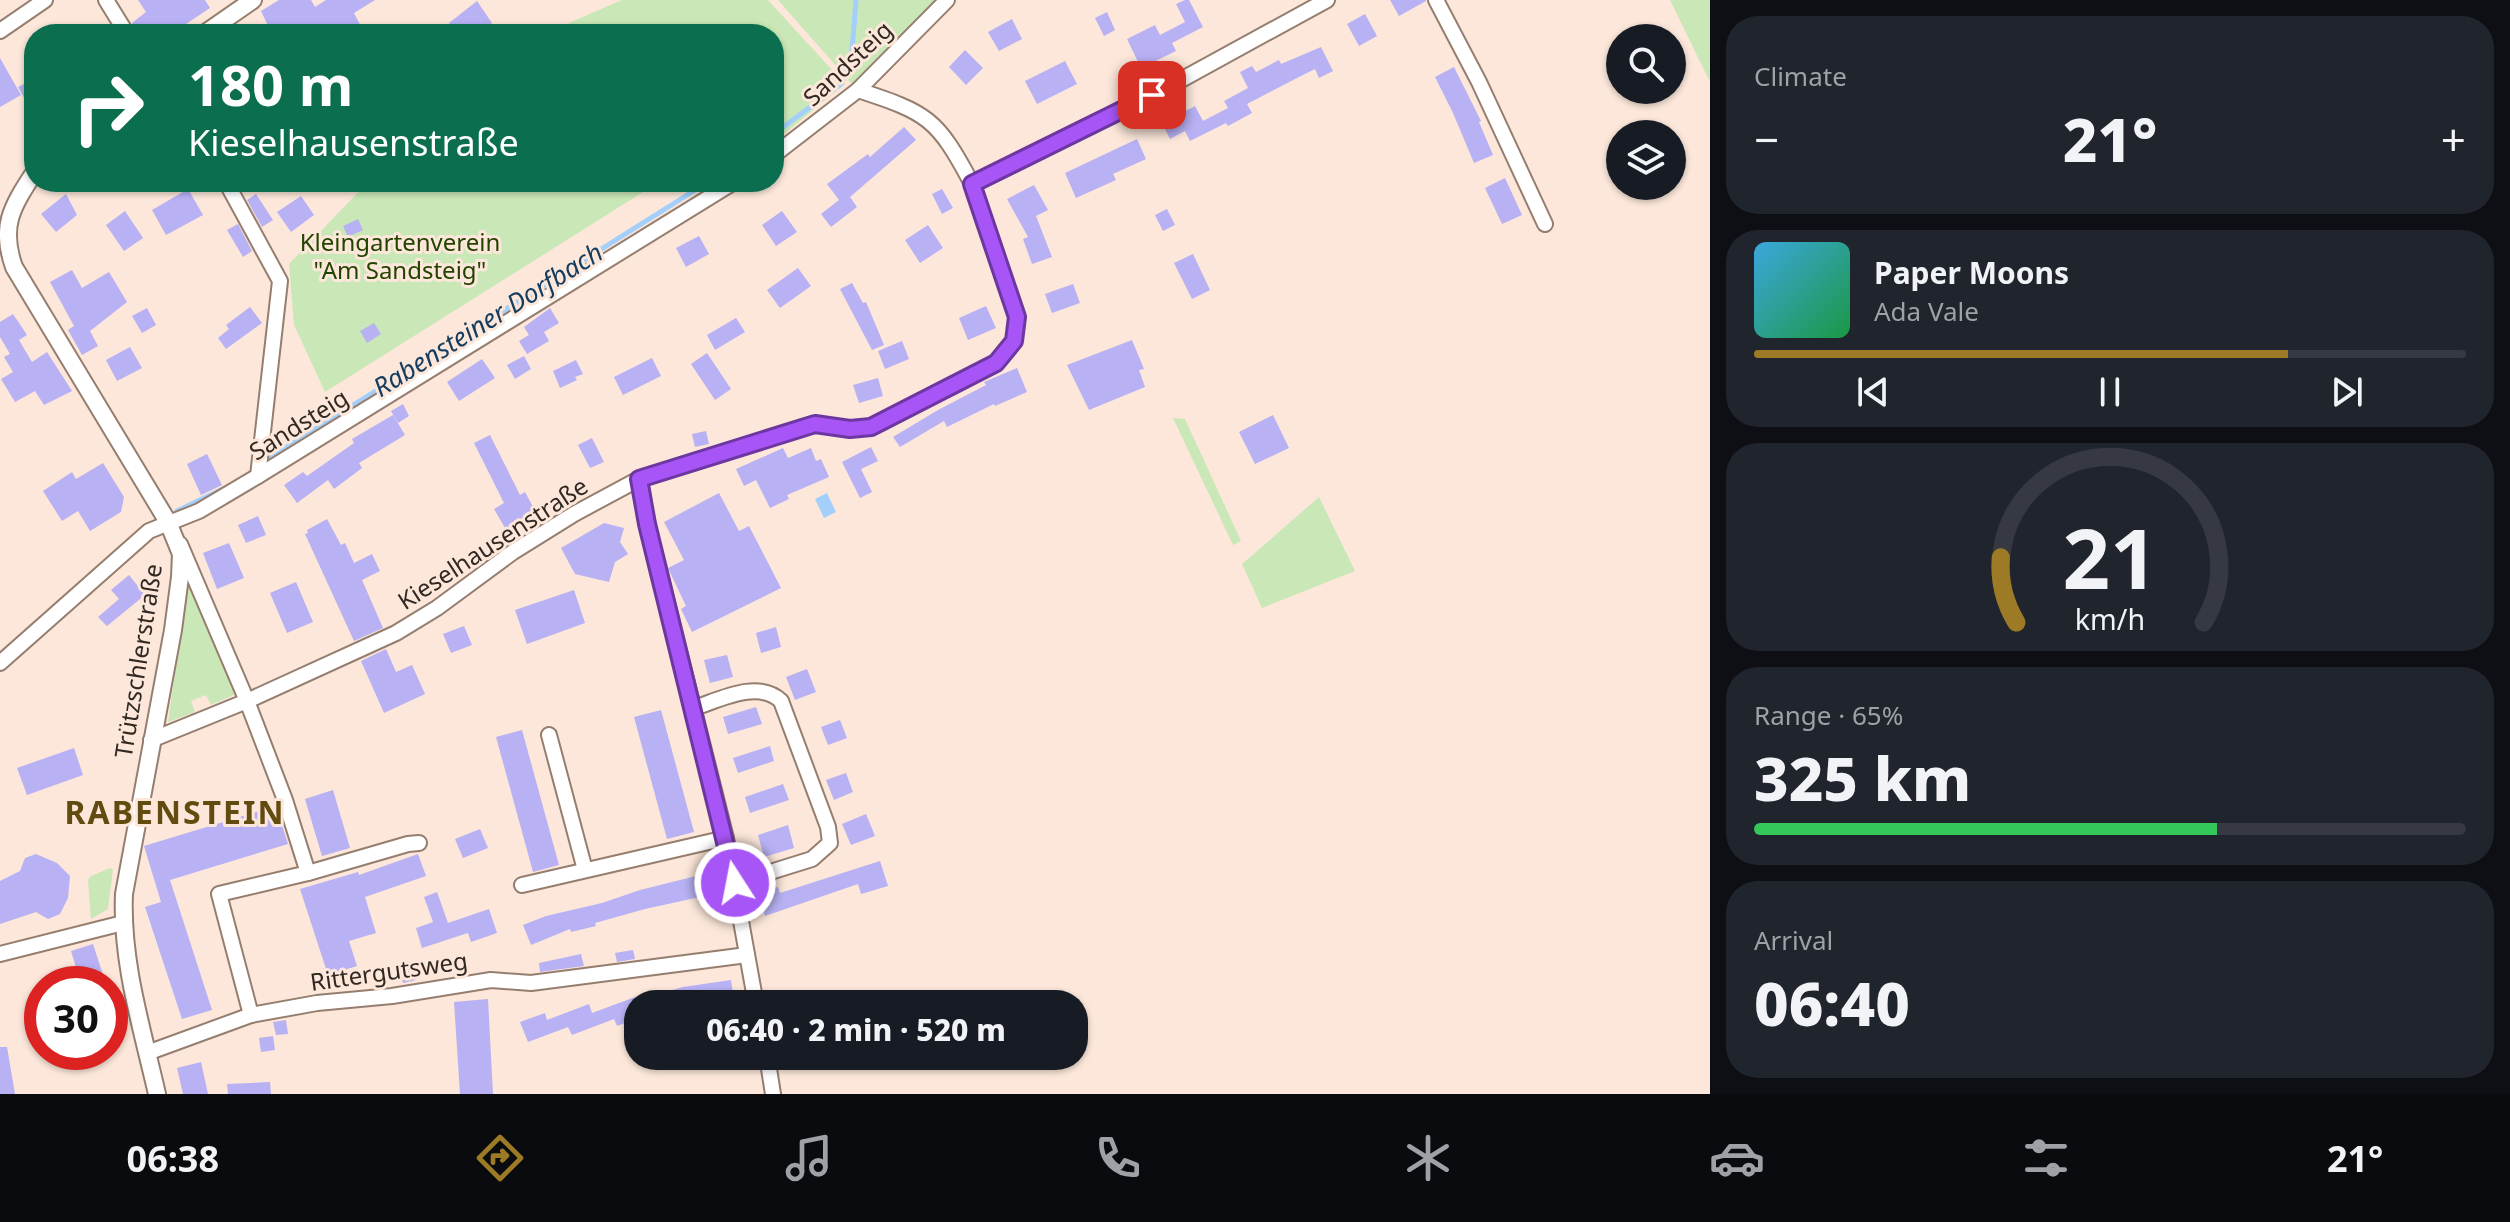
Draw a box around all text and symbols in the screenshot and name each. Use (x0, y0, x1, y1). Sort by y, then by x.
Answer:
street label: Sandsteig (795, 13, 899, 113)
map controls (1606, 24, 1686, 200)
button: search (1606, 24, 1686, 104)
text: 180 m (188, 46, 353, 122)
icon: right (56, 56, 160, 160)
text: Climate (1754, 58, 1847, 94)
pin (1118, 61, 1186, 129)
icon: arrive (1130, 73, 1174, 117)
text: 21° (2063, 98, 2157, 180)
text: − (1754, 109, 1779, 169)
text: + (2441, 109, 2466, 169)
text: Kieselhausenstraße (188, 118, 519, 167)
button: layers (1606, 120, 1686, 200)
park label: Kleingartenverein "Am Sandsteig" (300, 225, 500, 286)
water label: Rabensteiner Dorfbach (366, 234, 609, 405)
text: Paper Moons (1874, 252, 2069, 293)
text: Ada Vale (1874, 293, 1979, 329)
icon: previous (1851, 370, 1895, 414)
icon: pause (2088, 370, 2132, 414)
icon: next (2325, 370, 2369, 414)
street label: Sandsteig (242, 380, 354, 467)
street label: Kieselhausenstraße (391, 469, 594, 617)
text: 21 (2062, 500, 2158, 613)
street label: Trützschlerstraße (106, 561, 169, 760)
text: km/h (2075, 599, 2145, 638)
text: Range · 65% (1754, 697, 1903, 733)
text: 325 km (1754, 737, 1971, 819)
district label: RABENSTEIN (65, 790, 285, 833)
position arrow (693, 841, 777, 925)
text: Arrival (1754, 922, 1833, 958)
street label: Rittergutsweg (308, 943, 470, 998)
text: 06:40 (1754, 962, 1910, 1044)
speed limit sign: 30 (24, 966, 128, 1070)
text: 06:40 · 2 min · 520 m (706, 1009, 1006, 1050)
icon: directions (472, 1130, 528, 1186)
icon: music (781, 1130, 837, 1186)
icon: phone (1090, 1130, 1146, 1186)
icon: climate (1400, 1130, 1456, 1186)
icon: car (1709, 1130, 1765, 1186)
icon: filters (2018, 1130, 2074, 1186)
text: 06:38 (127, 1134, 219, 1183)
text: 21° (2327, 1134, 2383, 1183)

